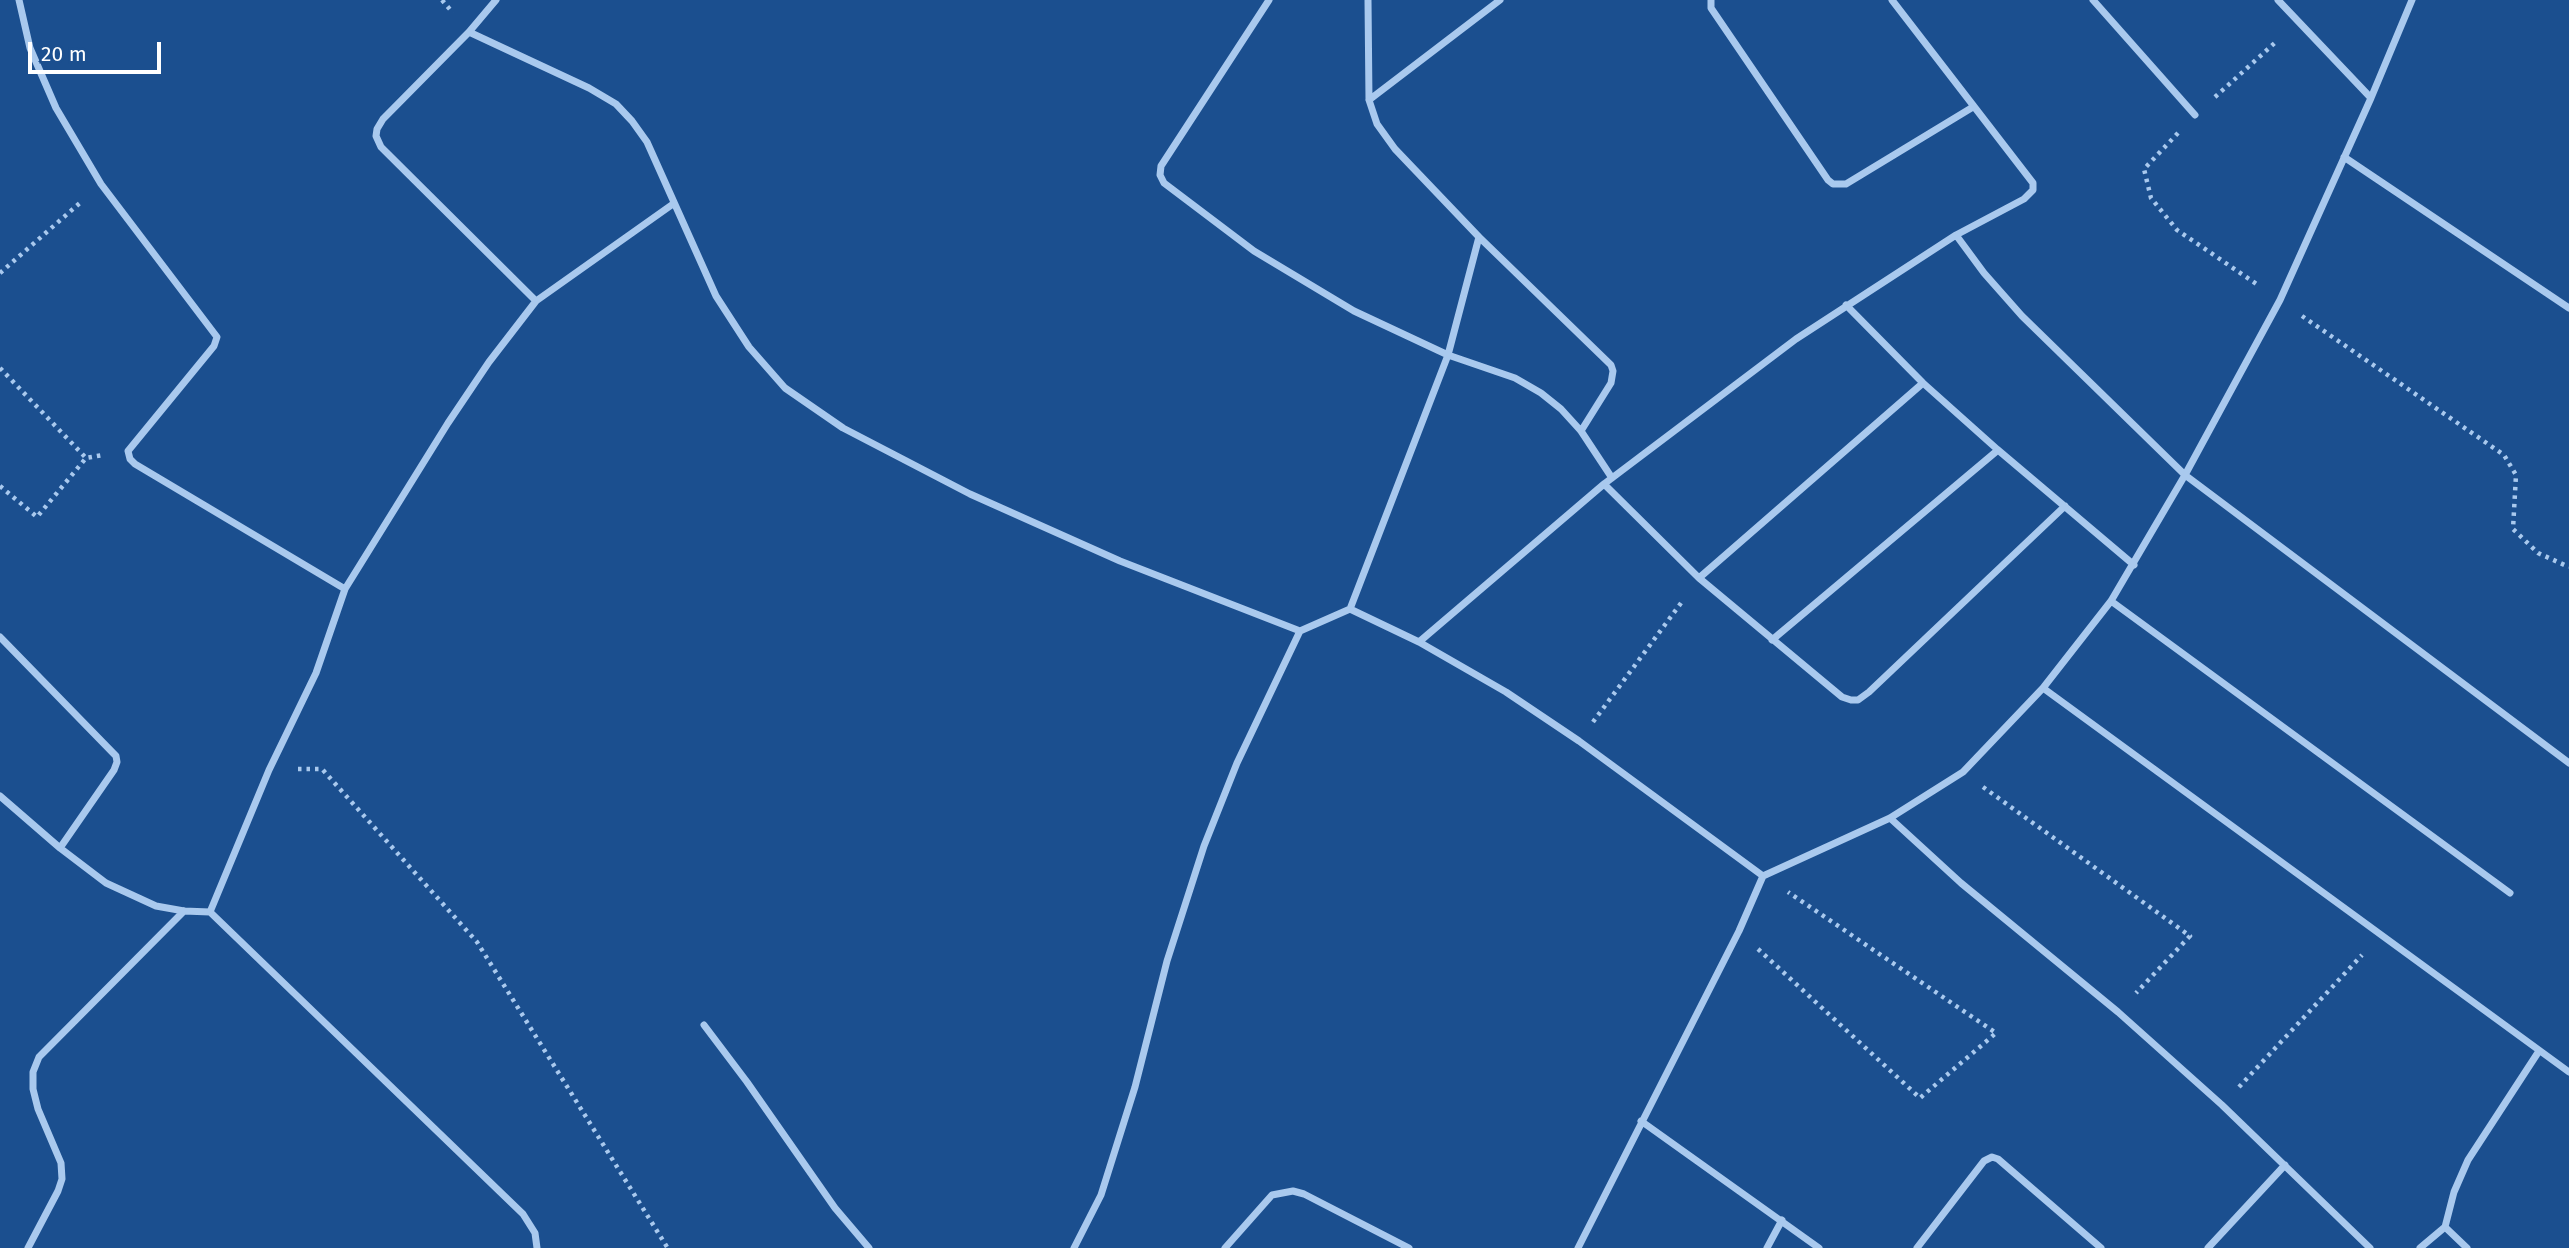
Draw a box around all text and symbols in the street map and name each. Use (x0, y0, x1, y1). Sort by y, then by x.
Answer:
scale bar (32, 28, 164, 72)
text: 20 m (41, 41, 87, 67)

